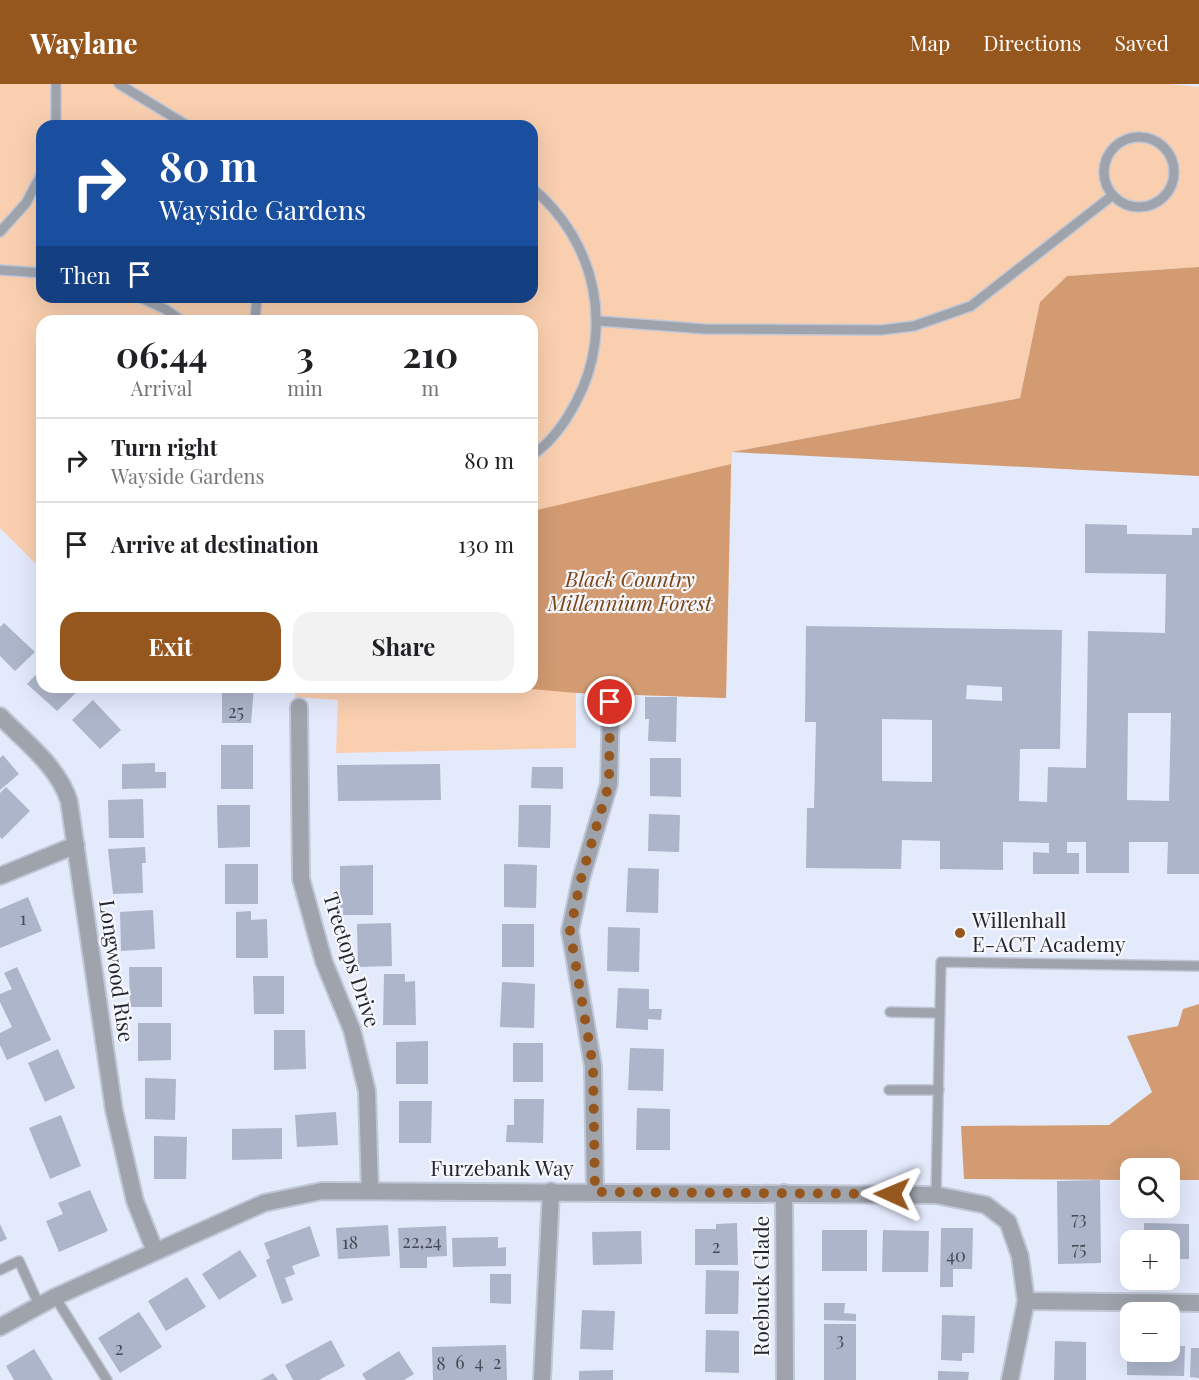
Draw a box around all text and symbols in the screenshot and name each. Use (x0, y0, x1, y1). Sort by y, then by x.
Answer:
text: Waylane (30, 24, 138, 61)
text: Map (909, 28, 950, 56)
text: Directions (983, 28, 1081, 56)
text: Saved (1114, 28, 1169, 56)
text: 80 m (159, 137, 257, 193)
icon: right (60, 144, 138, 222)
text: Wayside Gardens (159, 191, 366, 227)
icon: arrive (123, 258, 156, 291)
text: Then (60, 260, 111, 290)
text: 06:44 (116, 329, 208, 377)
text: 3 (296, 329, 314, 377)
text: 210 (402, 329, 458, 377)
text: Arrival (131, 374, 192, 401)
text: min (287, 374, 323, 401)
text: m (421, 374, 439, 401)
text: Turn right (111, 432, 217, 462)
icon: right (60, 444, 93, 477)
text: 80 m (464, 445, 514, 475)
text: Wayside Gardens (111, 462, 264, 489)
icon: arrive (60, 528, 93, 561)
text: Arrive at destination (111, 529, 319, 559)
text: 130 m (458, 529, 514, 559)
park label: Black Country Millennium Forest (547, 564, 713, 616)
button: Exit (60, 612, 281, 681)
button: Share (293, 612, 514, 681)
pin (584, 676, 635, 727)
icon: arrive (593, 685, 626, 718)
house number: 25 (228, 699, 244, 723)
street label: Treetops Drive (318, 888, 388, 1030)
street label: Longwood Rise (94, 898, 142, 1044)
place label: Willenhall E-ACT Academy (971, 905, 1126, 957)
house number: 1 (20, 906, 27, 930)
marker: Willenhall E-ACT Academy (953, 926, 967, 940)
street label: Furzebank Way (430, 1153, 574, 1181)
map controls (1120, 1158, 1180, 1362)
button: search (1120, 1158, 1180, 1218)
position arrow (860, 1162, 924, 1226)
house number: 73 (1071, 1206, 1087, 1230)
street label: Roebuck Glade (746, 1216, 774, 1356)
house number: 22,24 (402, 1229, 442, 1253)
house number: 18 (342, 1230, 358, 1254)
button: + (1120, 1230, 1180, 1290)
house number: 2 (712, 1234, 720, 1258)
house number: 75 (1072, 1236, 1086, 1260)
house number: 40 (946, 1243, 966, 1267)
button: − (1120, 1302, 1180, 1362)
house number: 3 (836, 1327, 844, 1351)
house number: 2 (115, 1336, 123, 1360)
house number: 6 (455, 1350, 465, 1374)
house number: 4 (475, 1350, 484, 1374)
house number: 2 (493, 1350, 501, 1374)
house number: 8 (436, 1351, 446, 1375)

